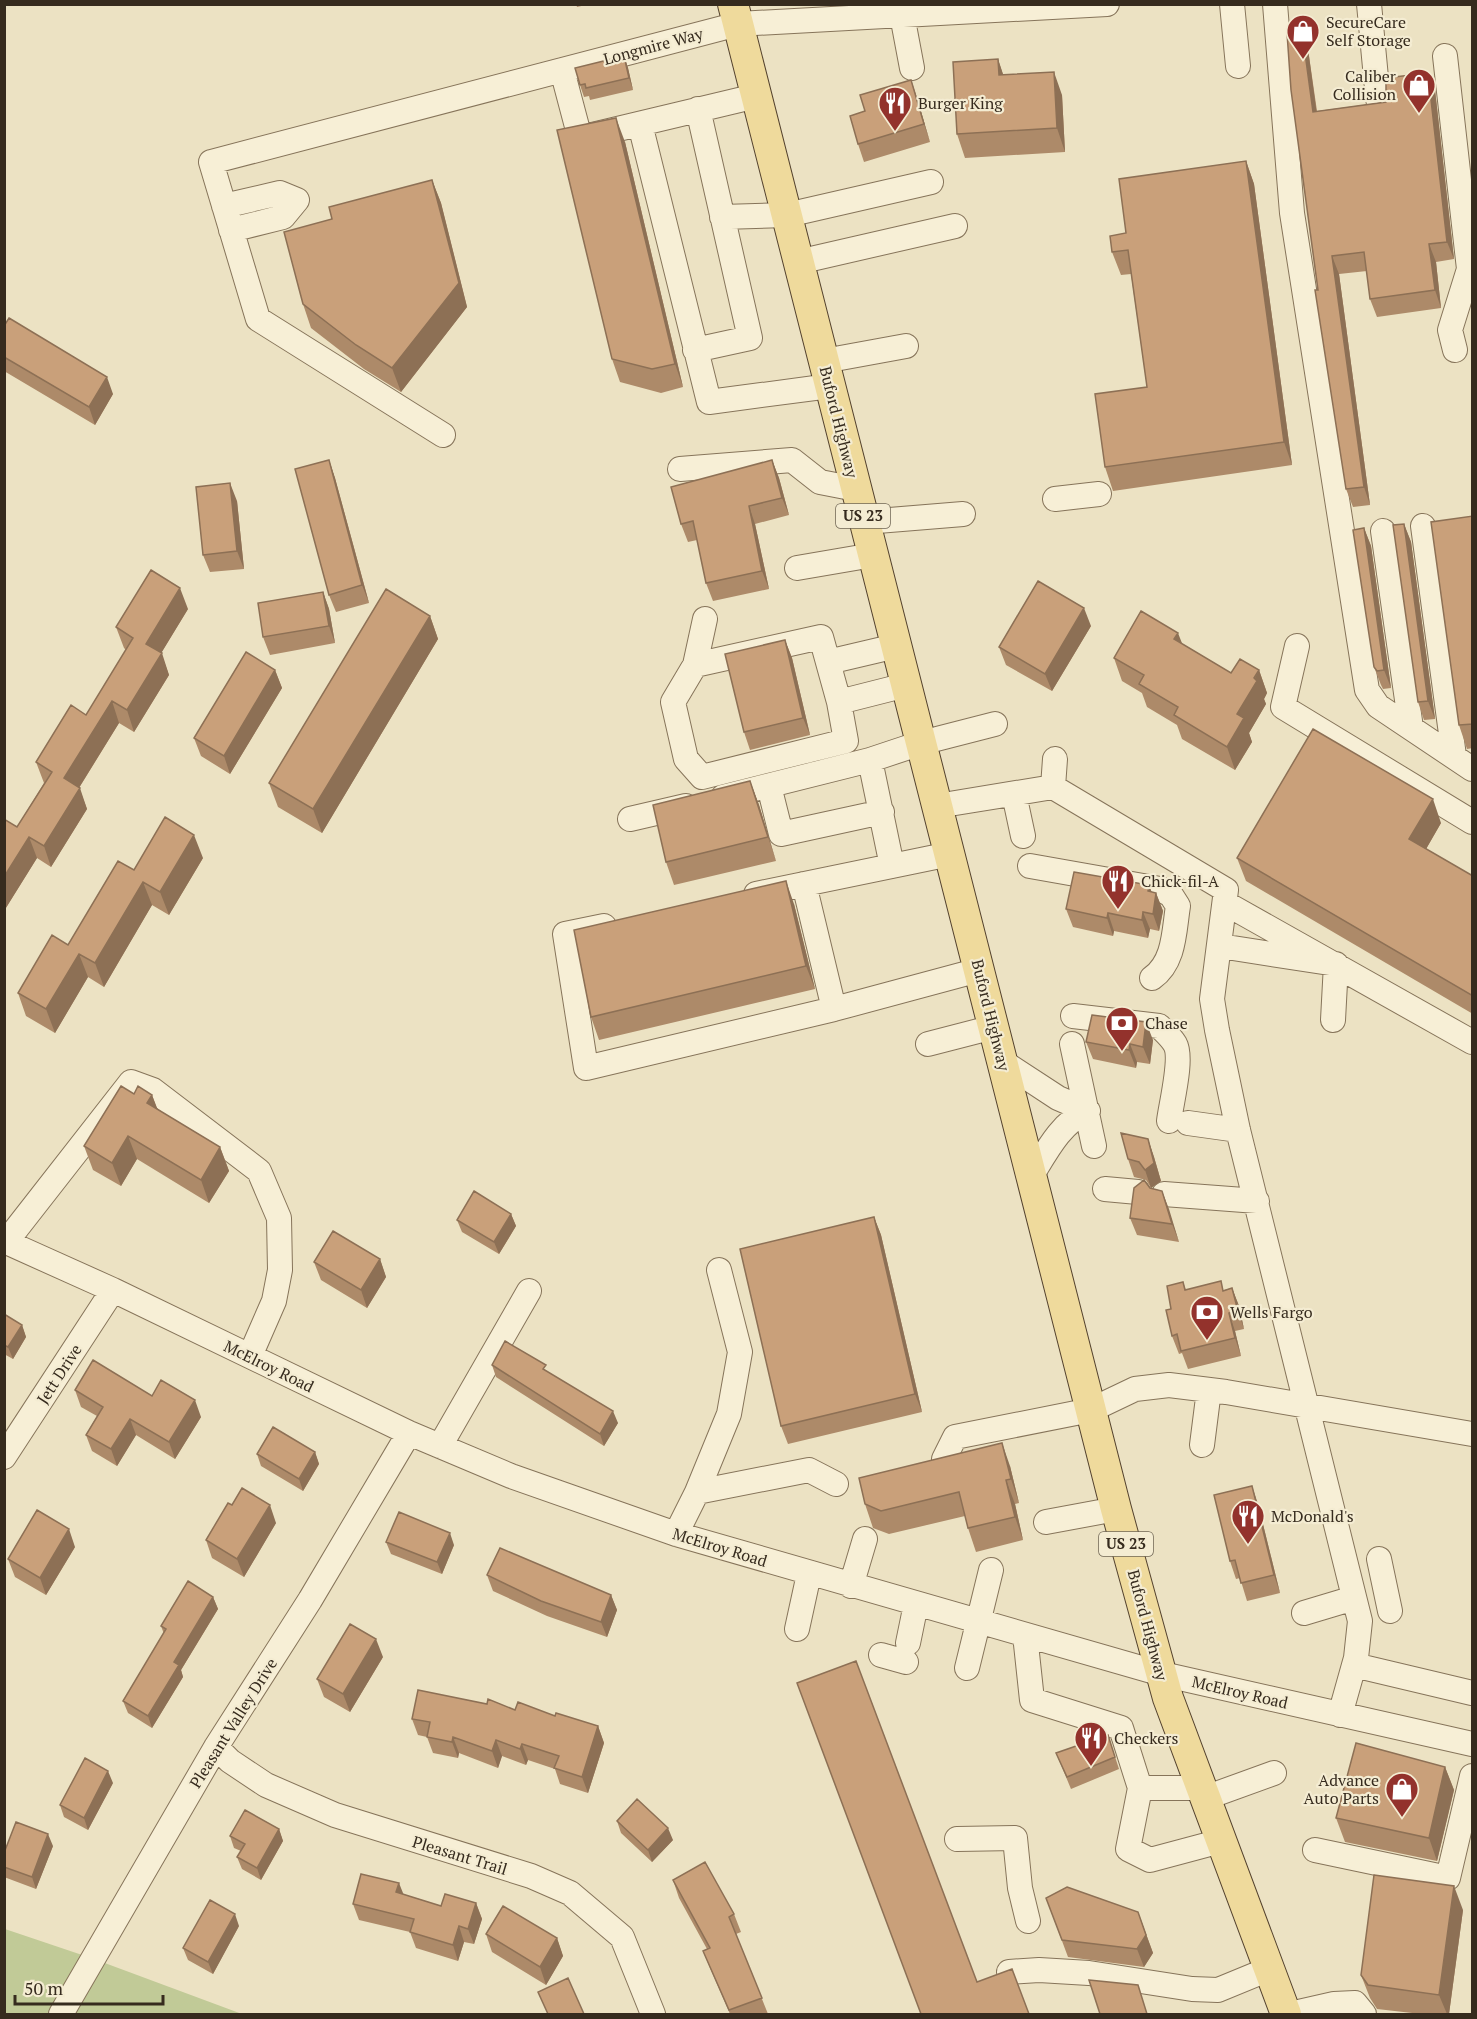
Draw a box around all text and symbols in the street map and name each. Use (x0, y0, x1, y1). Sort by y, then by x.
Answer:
place label: SecureCare Self Storage (1326, 11, 1411, 51)
shop icon: SecureCare Self Storage (1285, 13, 1321, 60)
street label: Longmire Way (601, 22, 706, 70)
place label: Caliber Collision (1333, 65, 1397, 105)
shop icon: Caliber Collision (1401, 67, 1437, 114)
restaurant icon: Burger King (877, 85, 913, 132)
place label: Burger King (918, 92, 1003, 114)
street label: Buford Highway (815, 364, 864, 481)
road number: US 23 (836, 504, 890, 528)
restaurant icon: Chick-fil-A (1100, 863, 1136, 910)
place label: Chick-fil-A (1141, 870, 1219, 892)
street label: Buford Highway (967, 957, 1016, 1074)
bank icon: Chase (1104, 1005, 1140, 1052)
place label: Chase (1145, 1012, 1188, 1034)
bank icon: Wells Fargo (1189, 1294, 1225, 1341)
place label: Wells Fargo (1230, 1301, 1313, 1323)
street label: McElroy Road (220, 1335, 318, 1397)
street label: Jett Drive (31, 1340, 87, 1408)
restaurant icon: McDonald's (1230, 1498, 1266, 1545)
place label: McDonald's (1271, 1505, 1354, 1527)
street label: McElroy Road (670, 1522, 770, 1572)
road number: US 23 (1099, 1532, 1153, 1556)
street label: Buford Highway (1123, 1567, 1174, 1684)
street label: Pleasant Valley Drive (184, 1654, 282, 1792)
street label: McElroy Road (1190, 1670, 1290, 1714)
restaurant icon: Checkers (1073, 1720, 1109, 1767)
place label: Checkers (1114, 1727, 1178, 1749)
place label: Advance Auto Parts (1304, 1769, 1379, 1809)
shop icon: Advance Auto Parts (1384, 1771, 1420, 1818)
street label: Pleasant Trail (410, 1830, 510, 1880)
scale bar (15, 1968, 164, 2006)
text: 50 m (24, 1976, 64, 2000)

